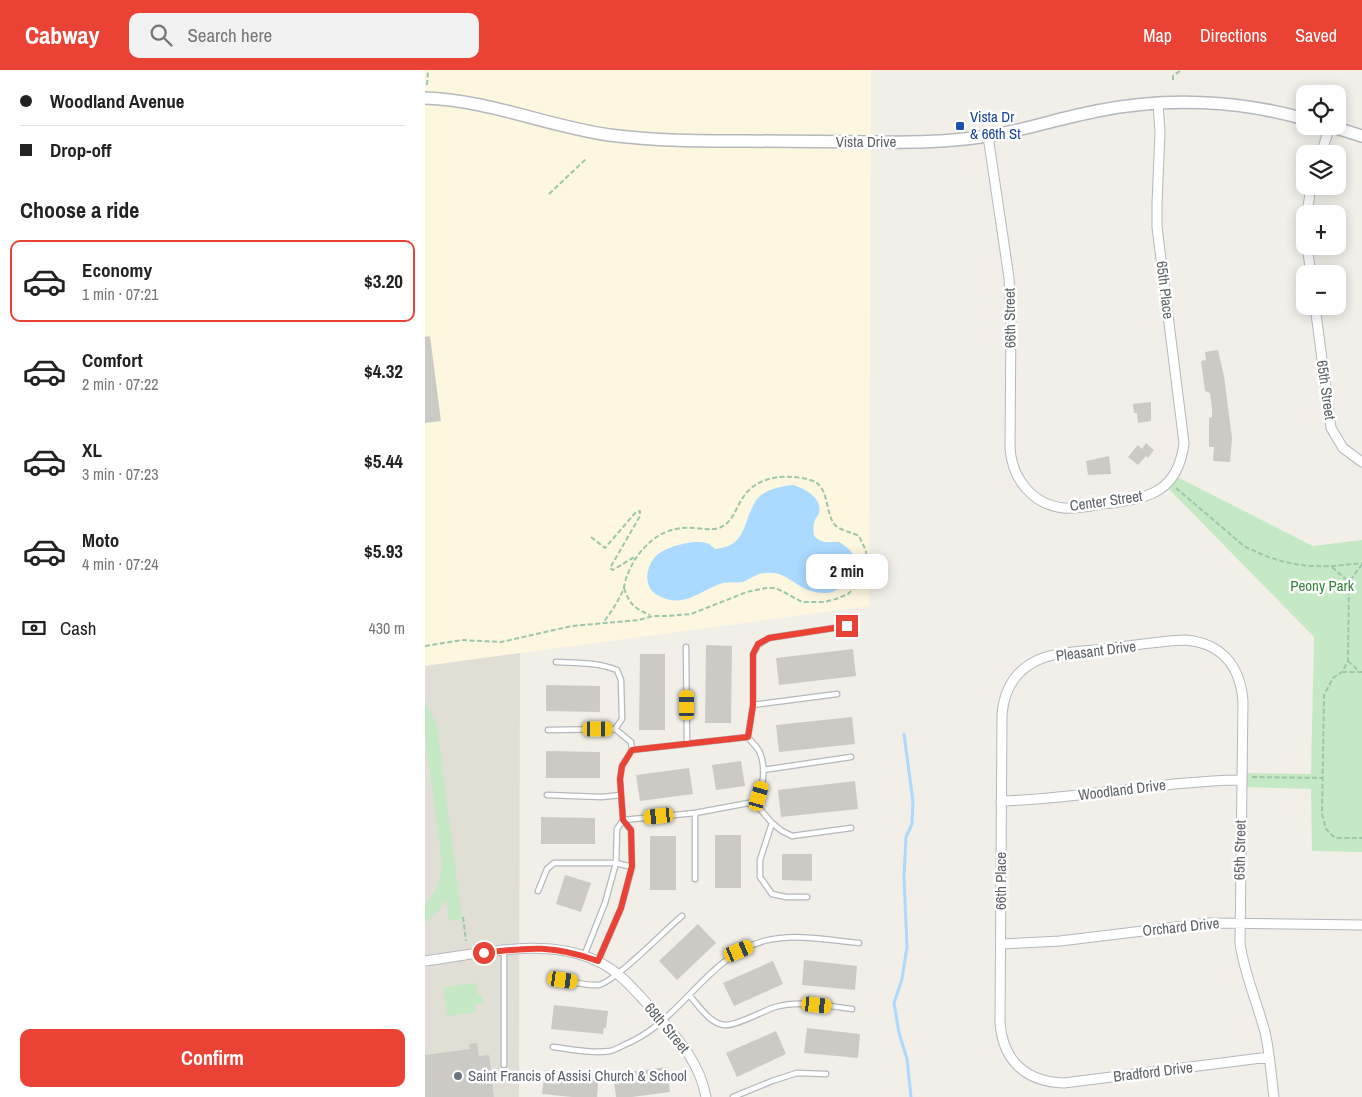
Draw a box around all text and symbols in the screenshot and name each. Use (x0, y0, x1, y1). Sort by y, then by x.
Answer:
search box (129, 13, 479, 58)
text: Cabway (25, 19, 99, 51)
icon: search (147, 21, 175, 49)
text: Search here (187, 22, 272, 48)
text: Map (1143, 23, 1172, 48)
text: Directions (1200, 23, 1267, 48)
text: Saved (1295, 23, 1337, 48)
map controls (1296, 85, 1346, 315)
button: locate (1296, 85, 1346, 135)
text: Woodland Avenue (50, 88, 185, 114)
place label: Vista Dr & 66th St (970, 106, 1021, 144)
marker: Vista Dr & 66th St (954, 120, 966, 132)
street label: Vista Drive (836, 131, 896, 152)
text: Drop-off (50, 137, 111, 163)
button: layers (1296, 145, 1346, 195)
text: Choose a ride (20, 195, 139, 225)
button: + (1296, 205, 1346, 255)
text: Economy (82, 257, 152, 283)
icon: car (22, 259, 67, 304)
street label: 65th Place (1152, 260, 1179, 320)
button: − (1296, 265, 1346, 315)
text: $3.20 (364, 268, 403, 294)
text: 1 min · 07:21 (82, 283, 159, 305)
street label: 66th Street (998, 287, 1021, 348)
text: Comfort (82, 347, 143, 373)
icon: car (22, 349, 67, 394)
text: $4.32 (364, 358, 403, 384)
street label: 65th Street (1312, 359, 1341, 422)
text: 2 min · 07:22 (82, 373, 159, 395)
text: XL (82, 437, 102, 463)
icon: car (22, 439, 67, 484)
text: $5.44 (364, 448, 403, 474)
text: 3 min · 07:23 (82, 463, 159, 485)
street label: Center Street (1068, 485, 1144, 516)
text: Moto (82, 527, 119, 553)
icon: car (22, 529, 67, 574)
text: $5.93 (364, 538, 403, 564)
text: 4 min · 07:24 (82, 553, 159, 575)
callout: 2 min (806, 554, 888, 588)
text: 2 min (830, 560, 864, 582)
park label: Peony Park (1290, 575, 1355, 596)
icon: cash (20, 614, 48, 642)
text: Cash (60, 615, 96, 641)
route end (836, 615, 858, 637)
text: 430 m (369, 617, 405, 639)
street label: Pleasant Drive (1055, 635, 1137, 666)
car (679, 690, 694, 720)
car (583, 722, 613, 737)
street label: Woodland Drive (1077, 774, 1167, 805)
car (747, 780, 770, 812)
car (643, 807, 674, 825)
street label: 65th Street (1228, 819, 1251, 880)
street label: 66th Place (990, 852, 1011, 910)
street label: Orchard Drive (1141, 912, 1221, 941)
car (722, 938, 755, 964)
route start (473, 942, 495, 964)
car (547, 970, 578, 990)
car (801, 996, 832, 1014)
street label: 68th Street (640, 998, 695, 1058)
button: Confirm (20, 1029, 405, 1087)
street label: Bradford Drive (1112, 1056, 1194, 1087)
place label: Saint Francis of Assisi Church & School (468, 1065, 687, 1086)
marker: Saint Francis of Assisi Church & School (452, 1070, 464, 1082)

